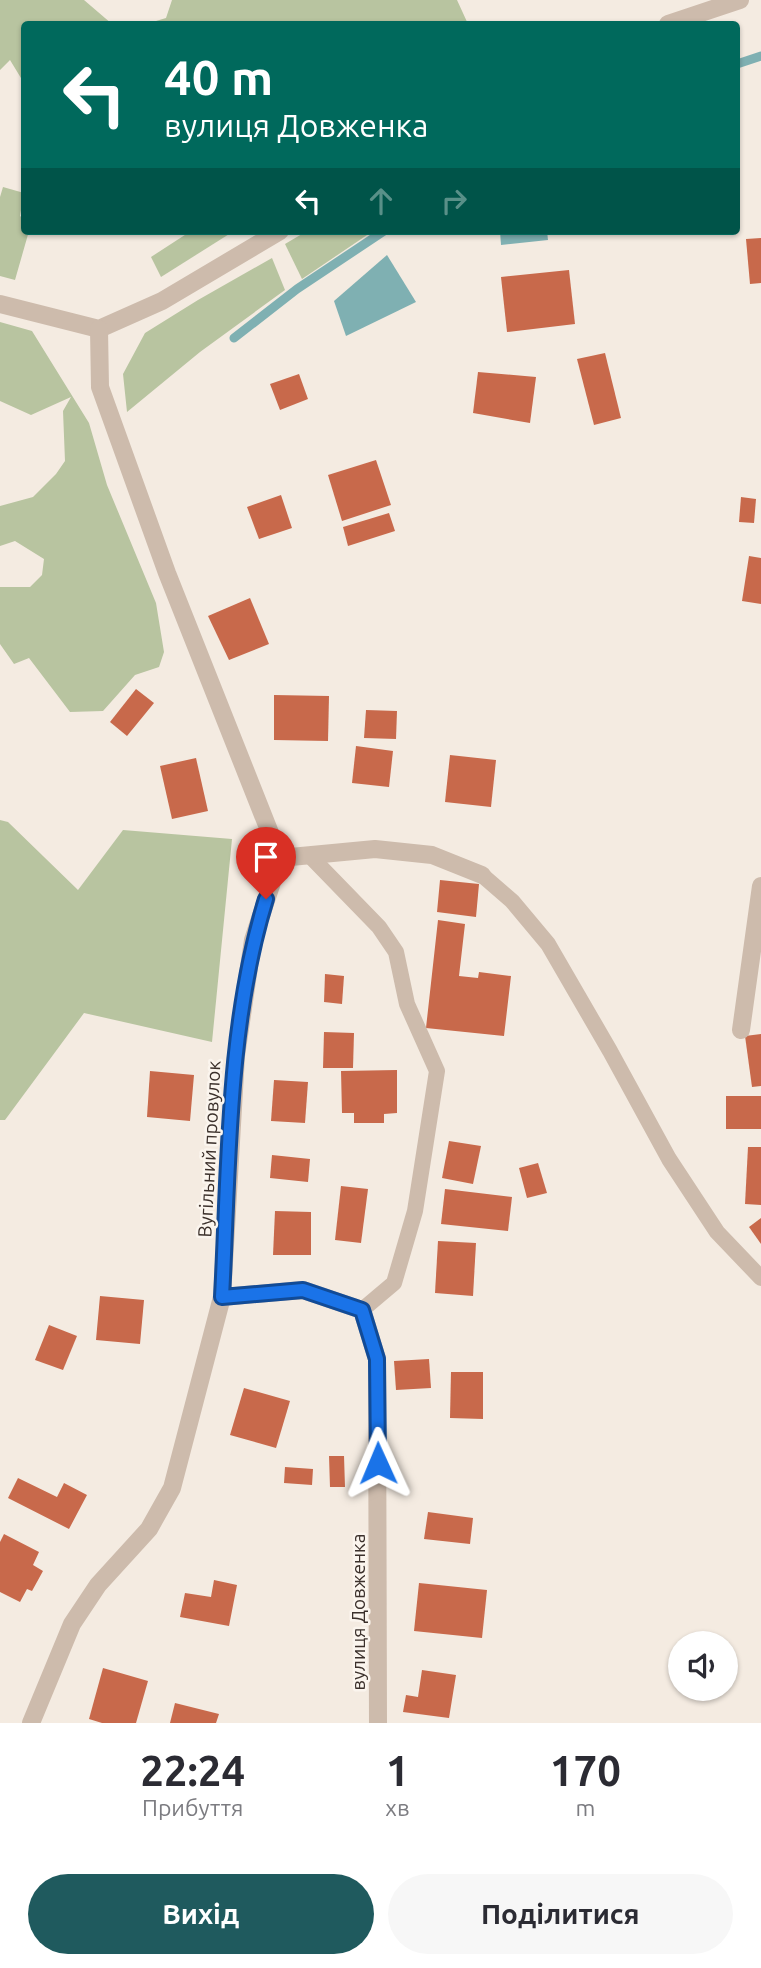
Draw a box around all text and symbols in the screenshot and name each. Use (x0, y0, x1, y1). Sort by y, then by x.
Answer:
icon: left (49, 49, 140, 140)
text: 40 m (164, 49, 273, 104)
text: вулиця Довженка (164, 107, 429, 143)
icon: left (289, 182, 327, 220)
icon: ahead (362, 182, 400, 220)
icon: right (435, 182, 473, 220)
pin (236, 827, 296, 899)
icon: arrive (247, 838, 285, 876)
street label: Вугільний провулок (193, 1060, 225, 1238)
position arrow (341, 1426, 415, 1500)
street label: вулиця Довженка (347, 1533, 369, 1691)
map controls (668, 1631, 738, 1701)
button: sound (668, 1631, 738, 1701)
text: 22:24 (140, 1747, 245, 1794)
text: 1 (386, 1747, 409, 1794)
text: 170 (550, 1747, 621, 1794)
text: Прибуття (142, 1795, 243, 1820)
text: хв (385, 1795, 410, 1820)
text: m (575, 1795, 595, 1820)
button: Вихід (28, 1874, 374, 1954)
button: Поділитися (388, 1874, 733, 1954)

